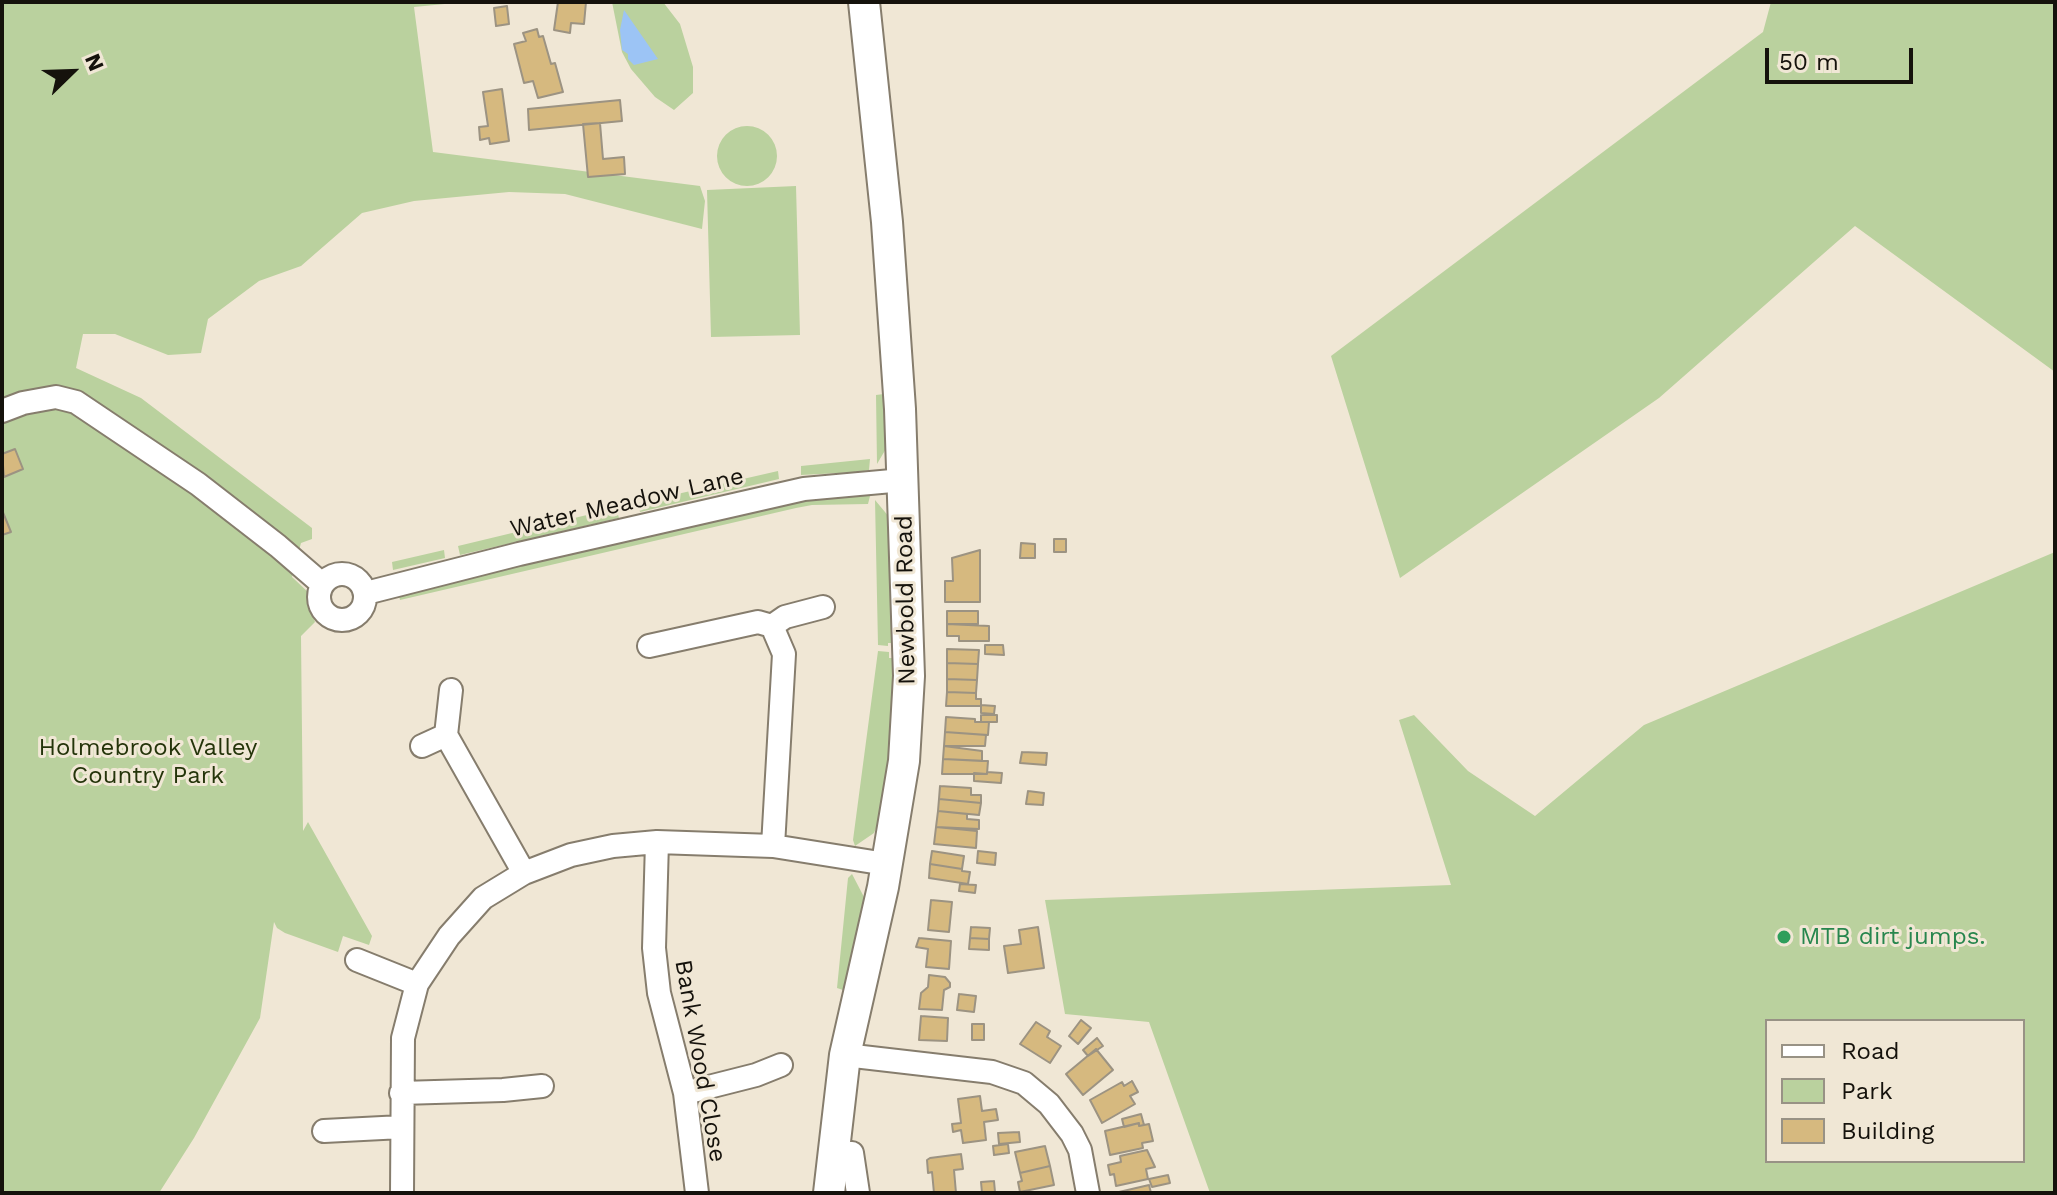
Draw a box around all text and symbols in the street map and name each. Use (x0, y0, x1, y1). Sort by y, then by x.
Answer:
north arrow (32, 32, 112, 112)
scale bar (1769, 32, 1917, 82)
text: 50 m (1779, 48, 1839, 76)
text: N (80, 50, 109, 75)
street label: Water Meadow Lane (507, 462, 747, 544)
street label: Newbold Road (890, 515, 922, 685)
park label: Holmebrook Valley Country Park (39, 734, 257, 790)
place label: MTB dirt jumps. (1800, 923, 1986, 951)
marker: MTB dirt jumps. (1775, 928, 1793, 946)
street label: Bank Wood Close (668, 958, 732, 1164)
legend (1765, 1019, 2025, 1163)
text: Road (1841, 1037, 1900, 1065)
text: Park (1841, 1077, 1893, 1105)
text: Building (1841, 1117, 1934, 1145)

